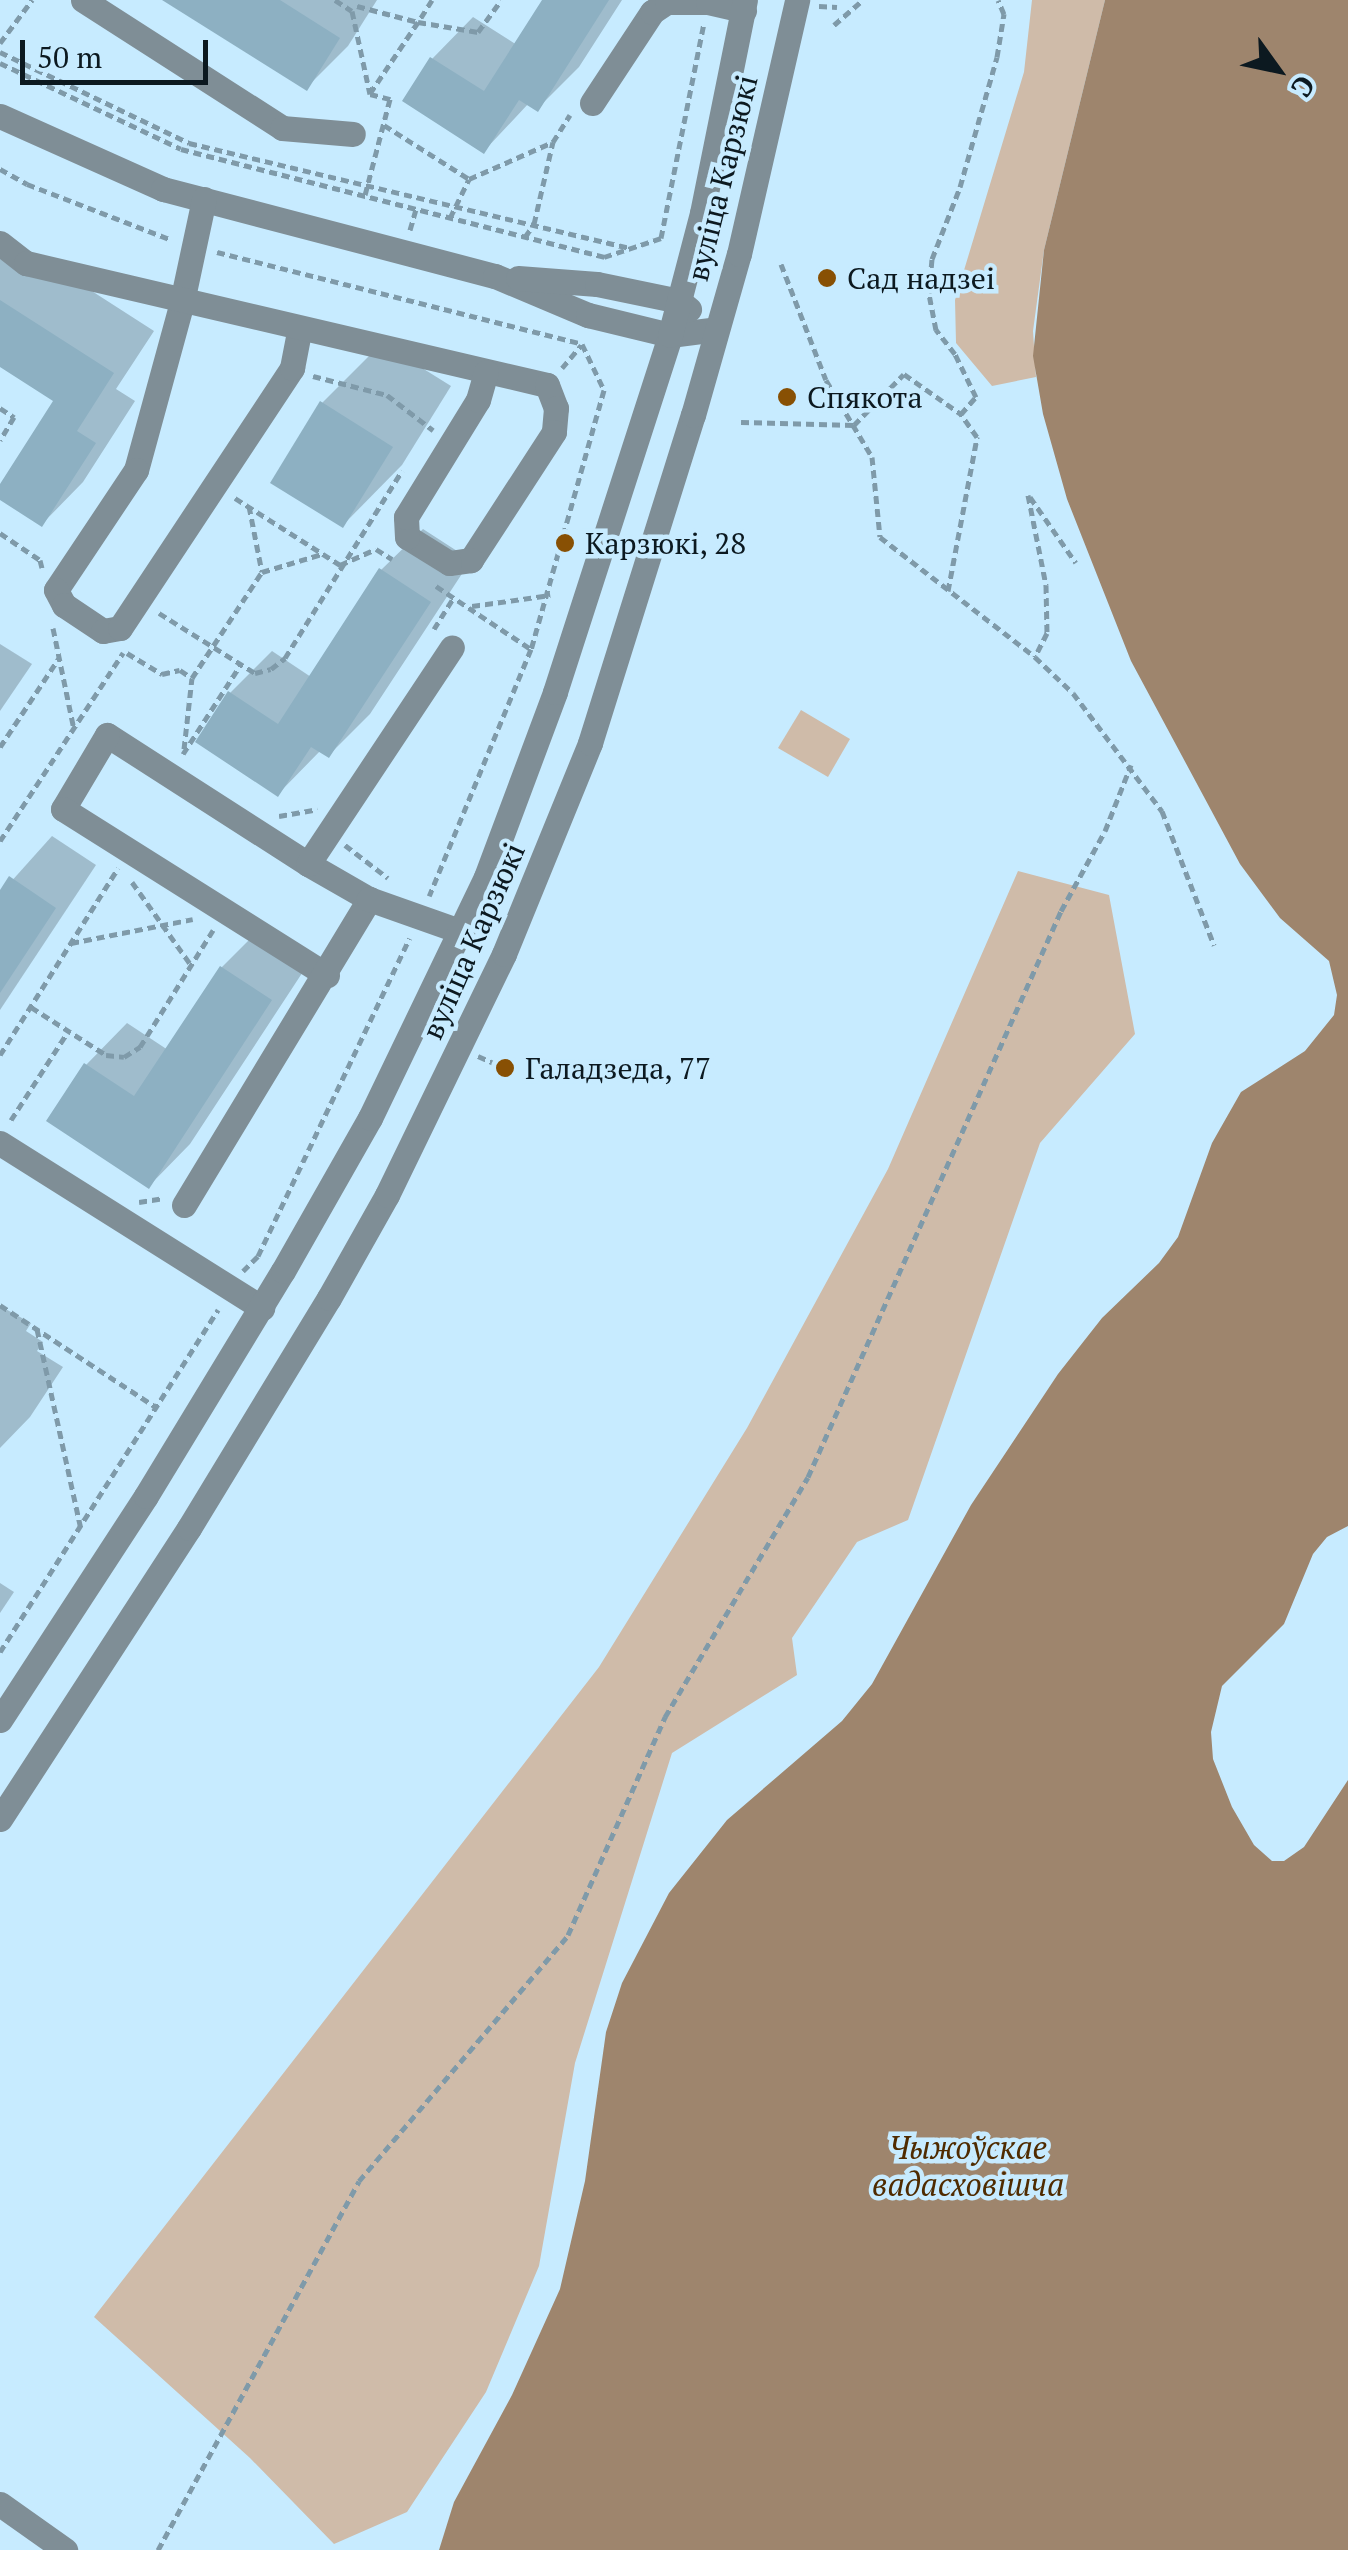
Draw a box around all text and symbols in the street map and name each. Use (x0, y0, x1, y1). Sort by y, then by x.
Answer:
scale bar (25, 20, 212, 82)
north arrow (1228, 20, 1328, 120)
text: 50 m (37, 37, 102, 77)
text: С (1283, 69, 1324, 104)
street label: вуліца Карзюкі (679, 71, 765, 285)
place label: Сад надзеі (847, 260, 995, 296)
marker: Сад надзеі (816, 267, 838, 289)
place label: Спякота (807, 379, 923, 415)
marker: Спякота (776, 386, 798, 408)
place label: Карзюкі, 28 (585, 525, 747, 561)
marker: Карзюкі, 28 (554, 532, 576, 554)
street label: вуліца Карзюкі (414, 837, 532, 1045)
place label: Галадзеда, 77 (525, 1050, 712, 1086)
marker: Галадзеда, 77 (494, 1057, 516, 1079)
water label: Чыжоўскае вадасховішча (872, 2129, 1064, 2204)

